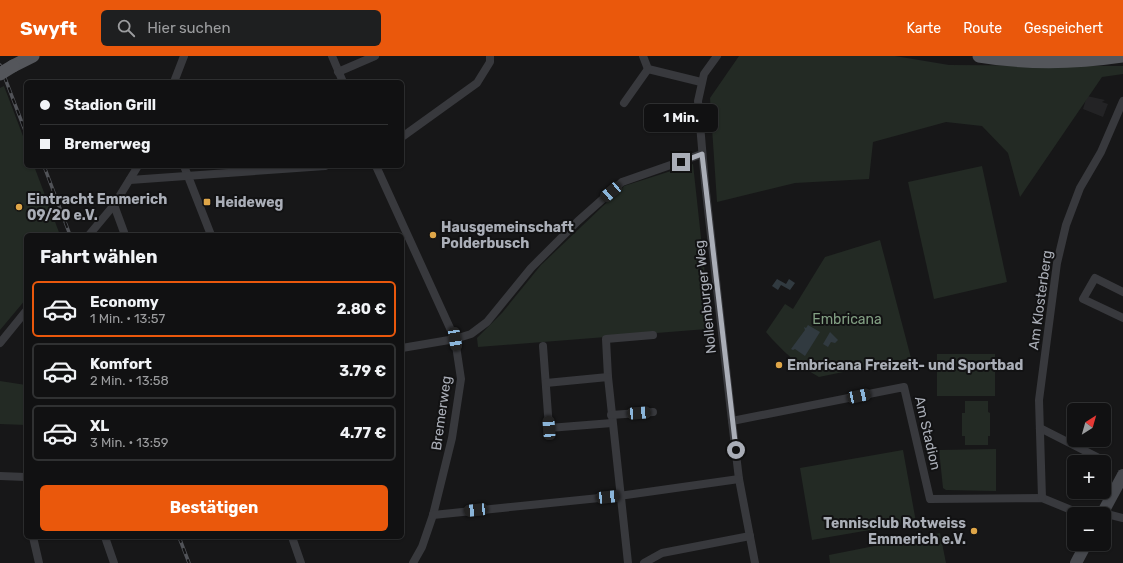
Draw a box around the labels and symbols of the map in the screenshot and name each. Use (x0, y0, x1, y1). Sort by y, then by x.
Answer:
callout: 1 Min. (644, 104, 718, 132)
route end (672, 153, 690, 171)
car (598, 180, 624, 204)
place label: Eintracht Emmerich 09/20 e.V. (27, 191, 167, 224)
place label: Heideweg (215, 194, 284, 211)
marker: Heideweg (202, 197, 212, 207)
marker: Eintracht Emmerich 09/20 e.V. (14, 202, 24, 212)
place label: Hausgemeinschaft Polderbusch (441, 219, 574, 252)
marker: Hausgemeinschaft Polderbusch (428, 230, 438, 240)
street label: Nollenburger Weg (691, 239, 720, 355)
street label: Am Klosterberg (1025, 249, 1056, 351)
park label: Embricana (812, 311, 882, 328)
car (447, 326, 463, 352)
place label: Embricana Freizeit- und Sportbad (787, 357, 1023, 374)
marker: Embricana Freizeit- und Sportbad (774, 360, 784, 370)
street label: Bremerweg (428, 375, 455, 451)
car (846, 388, 872, 404)
street label: Am Stadion (911, 394, 944, 472)
north arrow (1067, 403, 1111, 447)
car (627, 406, 651, 420)
car (542, 416, 556, 440)
route start (727, 441, 745, 459)
car (595, 490, 621, 504)
car (463, 503, 489, 517)
place label: Tennisclub Rotweiss Emmerich e.V. (823, 515, 966, 548)
marker: Tennisclub Rotweiss Emmerich e.V. (969, 526, 979, 536)

